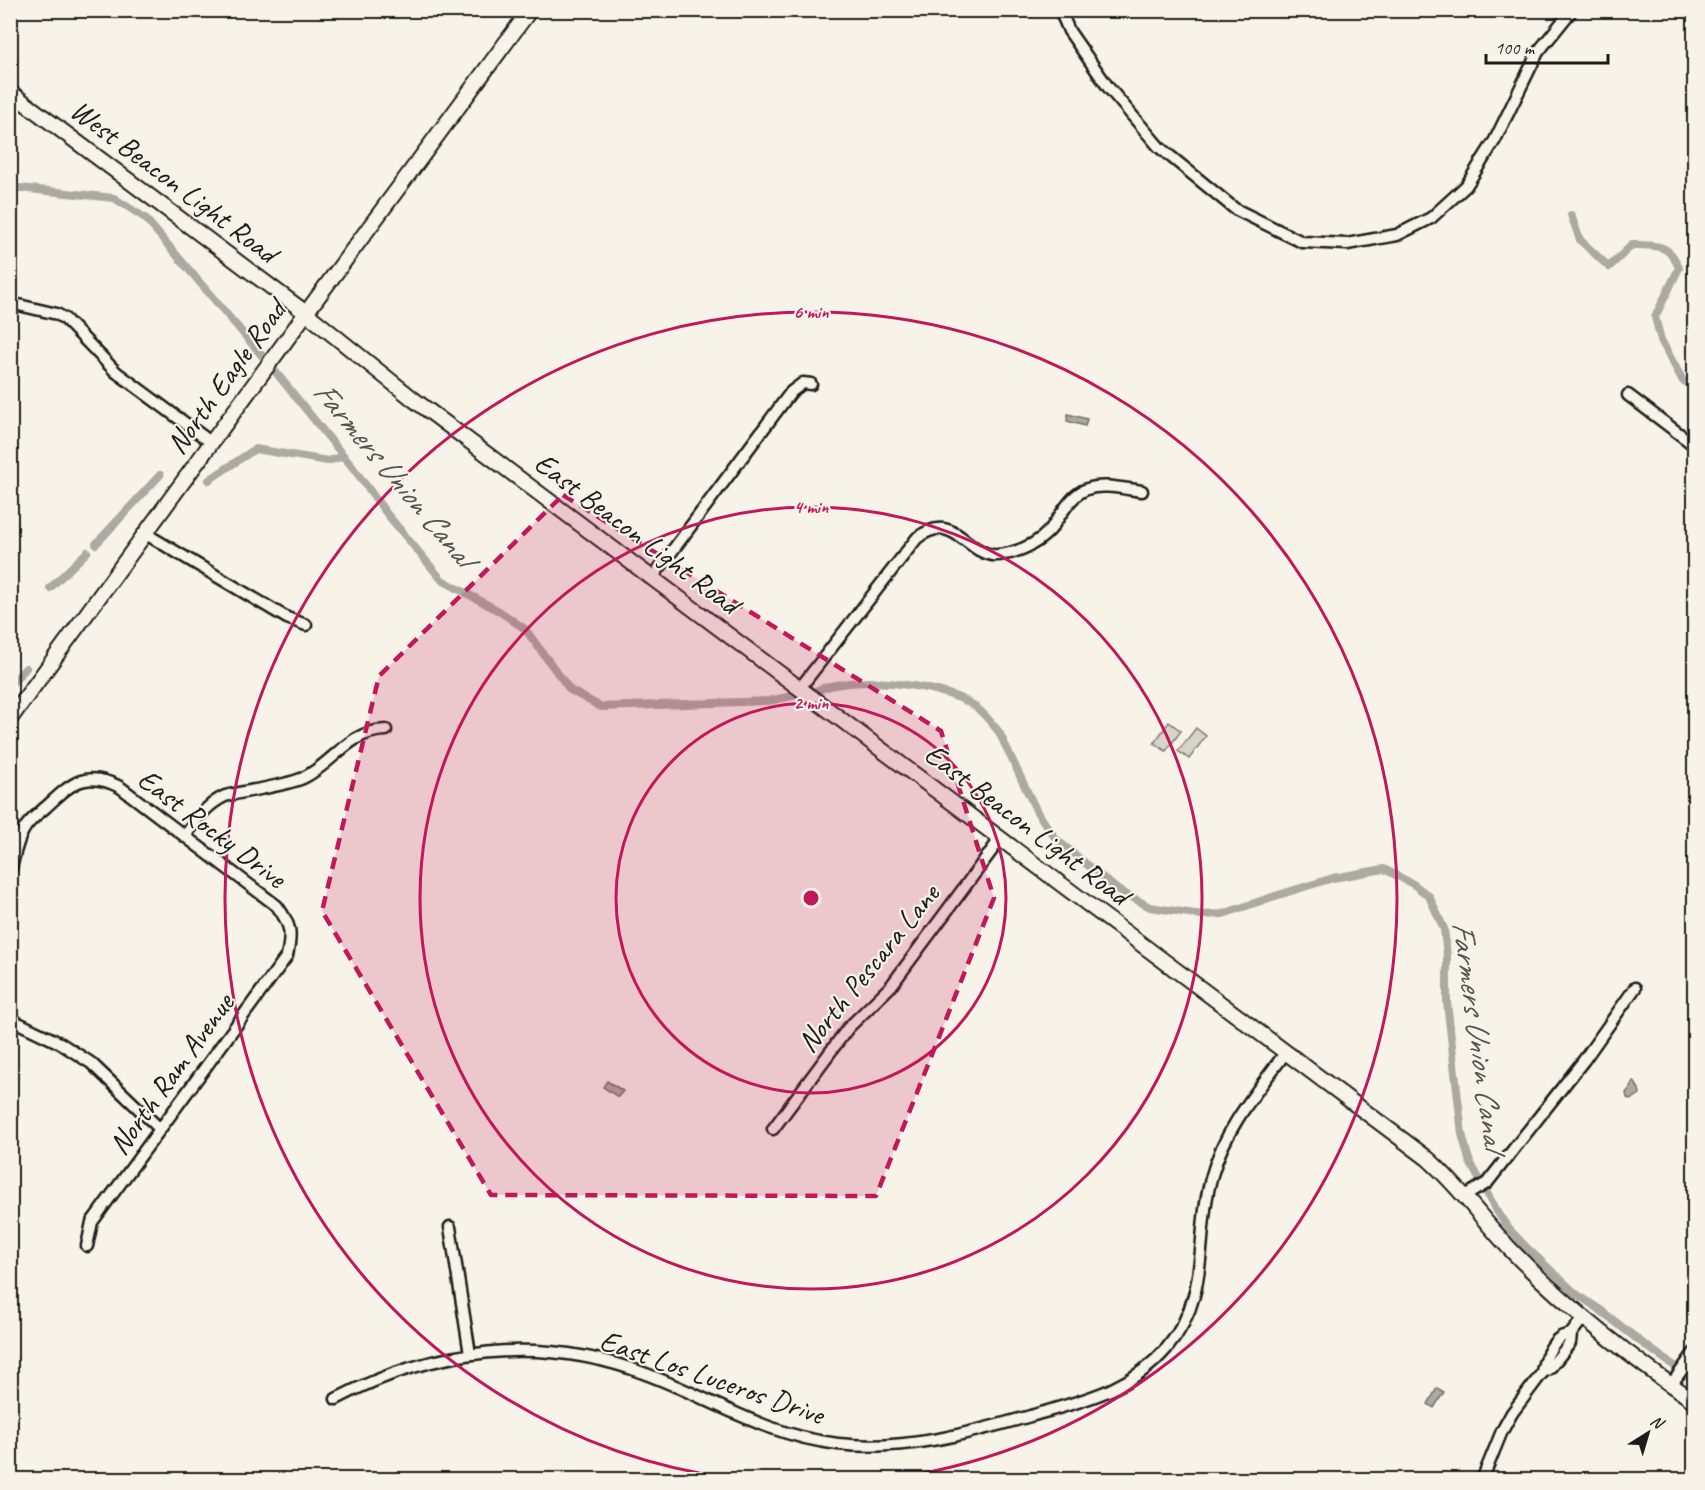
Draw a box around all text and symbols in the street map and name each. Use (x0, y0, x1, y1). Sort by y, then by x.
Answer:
scale bar (1486, 27, 1608, 65)
text: 100 m (1495, 37, 1536, 59)
street label: West Beacon Light Road (63, 91, 288, 274)
street label: North Eagle Road (157, 289, 297, 461)
text: 6 min (794, 301, 829, 323)
water label: Farmers Union Canal (304, 372, 490, 582)
street label: East Beacon Light Road (527, 444, 750, 625)
text: 4 min (794, 496, 829, 518)
text: 2 min (794, 692, 829, 714)
street label: East Beacon Light Road (917, 735, 1140, 916)
street label: East Rocky Drive (130, 760, 296, 898)
street label: North Pescara Lane (788, 874, 949, 1060)
centre of rings (801, 888, 821, 908)
water label: Farmers Union Canal (1442, 919, 1516, 1162)
street label: North Ram Avenue (100, 984, 244, 1162)
street label: East Los Luceros Drive (595, 1321, 831, 1434)
north arrow (1618, 1403, 1678, 1463)
text: N (1646, 1411, 1669, 1435)

